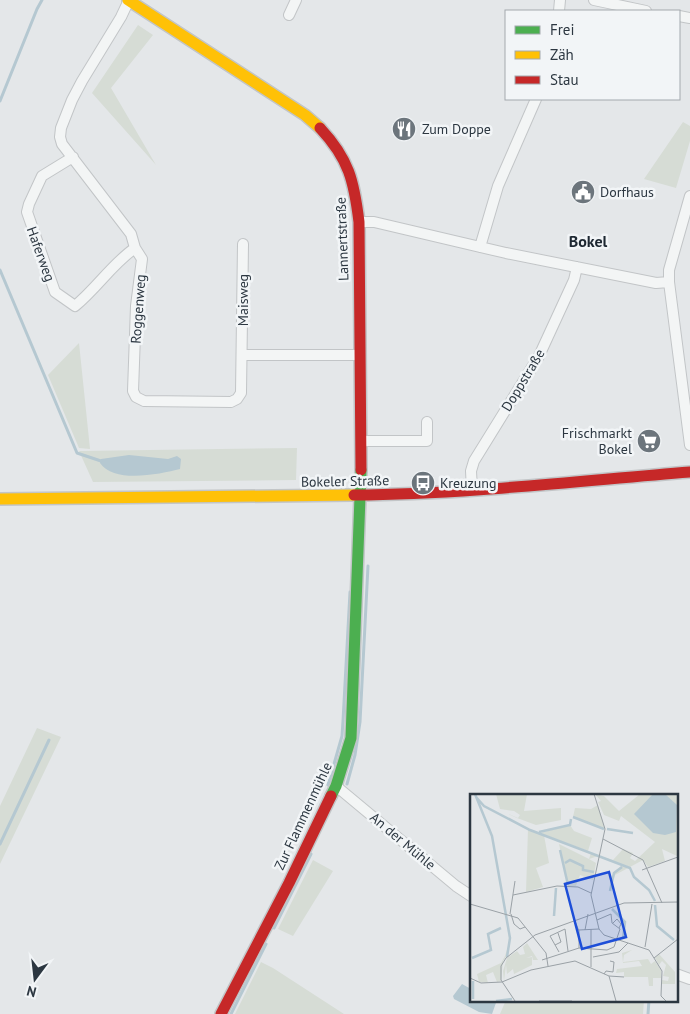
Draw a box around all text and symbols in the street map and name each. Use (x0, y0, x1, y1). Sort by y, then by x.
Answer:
legend (505, 10, 680, 100)
text: Frei (550, 20, 575, 39)
text: Zäh (550, 45, 574, 64)
text: Stau (550, 70, 579, 89)
restaurant icon: Zum Doppe (391, 116, 417, 142)
place label: Zum Doppe (422, 120, 491, 138)
public building icon: Dorfhaus (570, 179, 596, 205)
place label: Dorfhaus (600, 183, 654, 201)
street label: Lannertstraße (332, 197, 352, 281)
street label: Haferweg (23, 224, 59, 284)
district label: Bokel (569, 231, 608, 251)
street label: Roggenweg (127, 274, 149, 344)
street label: Maisweg (234, 274, 252, 326)
street label: Doppstraße (497, 346, 549, 414)
place label: Frischmarkt Bokel (562, 424, 632, 458)
supermarket icon: Frischmarkt Bokel (636, 428, 662, 454)
bus stop icon: Kreuzung (410, 470, 436, 496)
street label: Bokeler Straße (301, 471, 389, 491)
place label: Kreuzung (440, 474, 497, 492)
street label: Zur Flammenmühle (270, 759, 336, 873)
inset map (470, 794, 678, 1002)
street label: An der Mühle (366, 808, 440, 874)
north arrow (10, 954, 60, 1004)
text: N (25, 982, 38, 1001)

